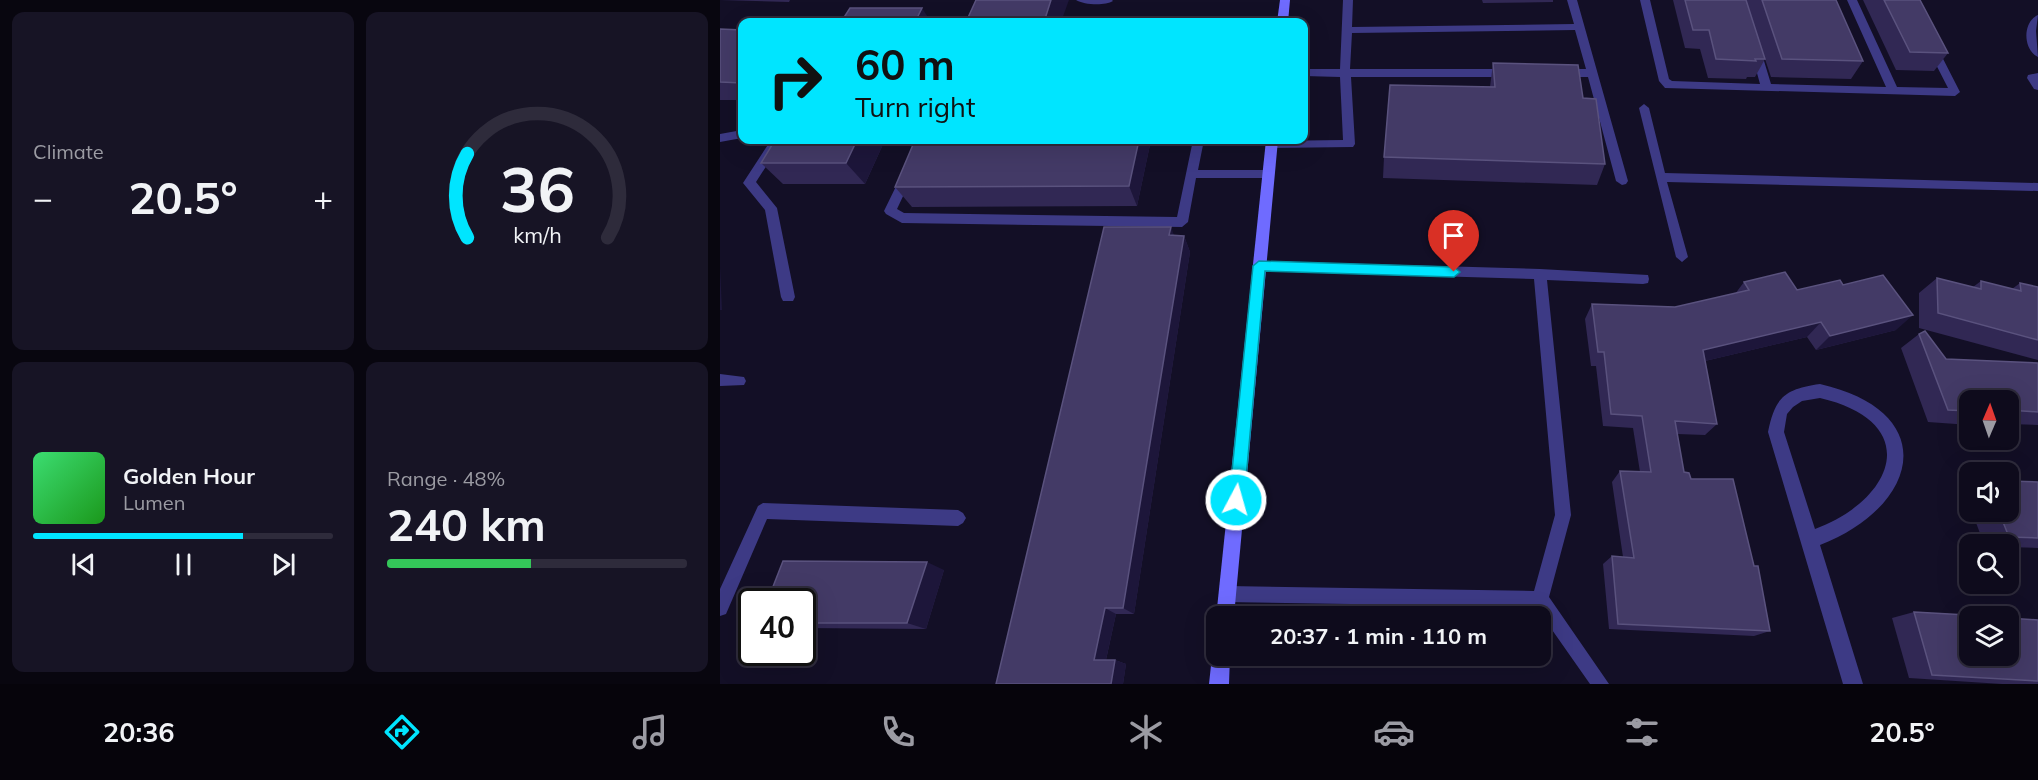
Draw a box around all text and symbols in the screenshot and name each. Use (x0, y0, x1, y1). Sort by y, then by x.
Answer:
text: 60 m (855, 38, 955, 91)
icon: right (756, 42, 834, 120)
text: Turn right (855, 90, 975, 124)
text: Climate (33, 139, 104, 164)
text: 36 (500, 149, 574, 228)
text: 20.5° (128, 169, 238, 225)
text: − (33, 177, 53, 218)
text: + (313, 177, 333, 218)
pin (1428, 210, 1479, 272)
icon: arrive (1437, 219, 1470, 252)
text: km/h (513, 221, 561, 248)
north arrow (1959, 390, 2019, 450)
map controls (1959, 390, 2019, 666)
text: Golden Hour (123, 462, 255, 490)
button: sound (1959, 462, 2019, 522)
text: Range · 48% (387, 466, 505, 491)
position arrow (1204, 468, 1268, 532)
text: Lumen (123, 490, 185, 515)
text: 240 km (387, 496, 546, 552)
button: search (1959, 534, 2019, 594)
icon: previous (67, 548, 100, 581)
icon: pause (167, 548, 200, 581)
icon: next (267, 548, 300, 581)
speed limit sign: 40 (738, 588, 816, 666)
button: layers (1959, 606, 2019, 666)
text: 20:37 · 1 min · 110 m (1270, 622, 1487, 650)
icon: directions (381, 711, 423, 753)
icon: music (629, 711, 671, 753)
icon: phone (877, 711, 919, 753)
icon: climate (1125, 711, 1167, 753)
icon: car (1373, 711, 1415, 753)
icon: filters (1621, 711, 1663, 753)
text: 20:36 (103, 715, 175, 749)
text: 20.5° (1869, 715, 1935, 749)

